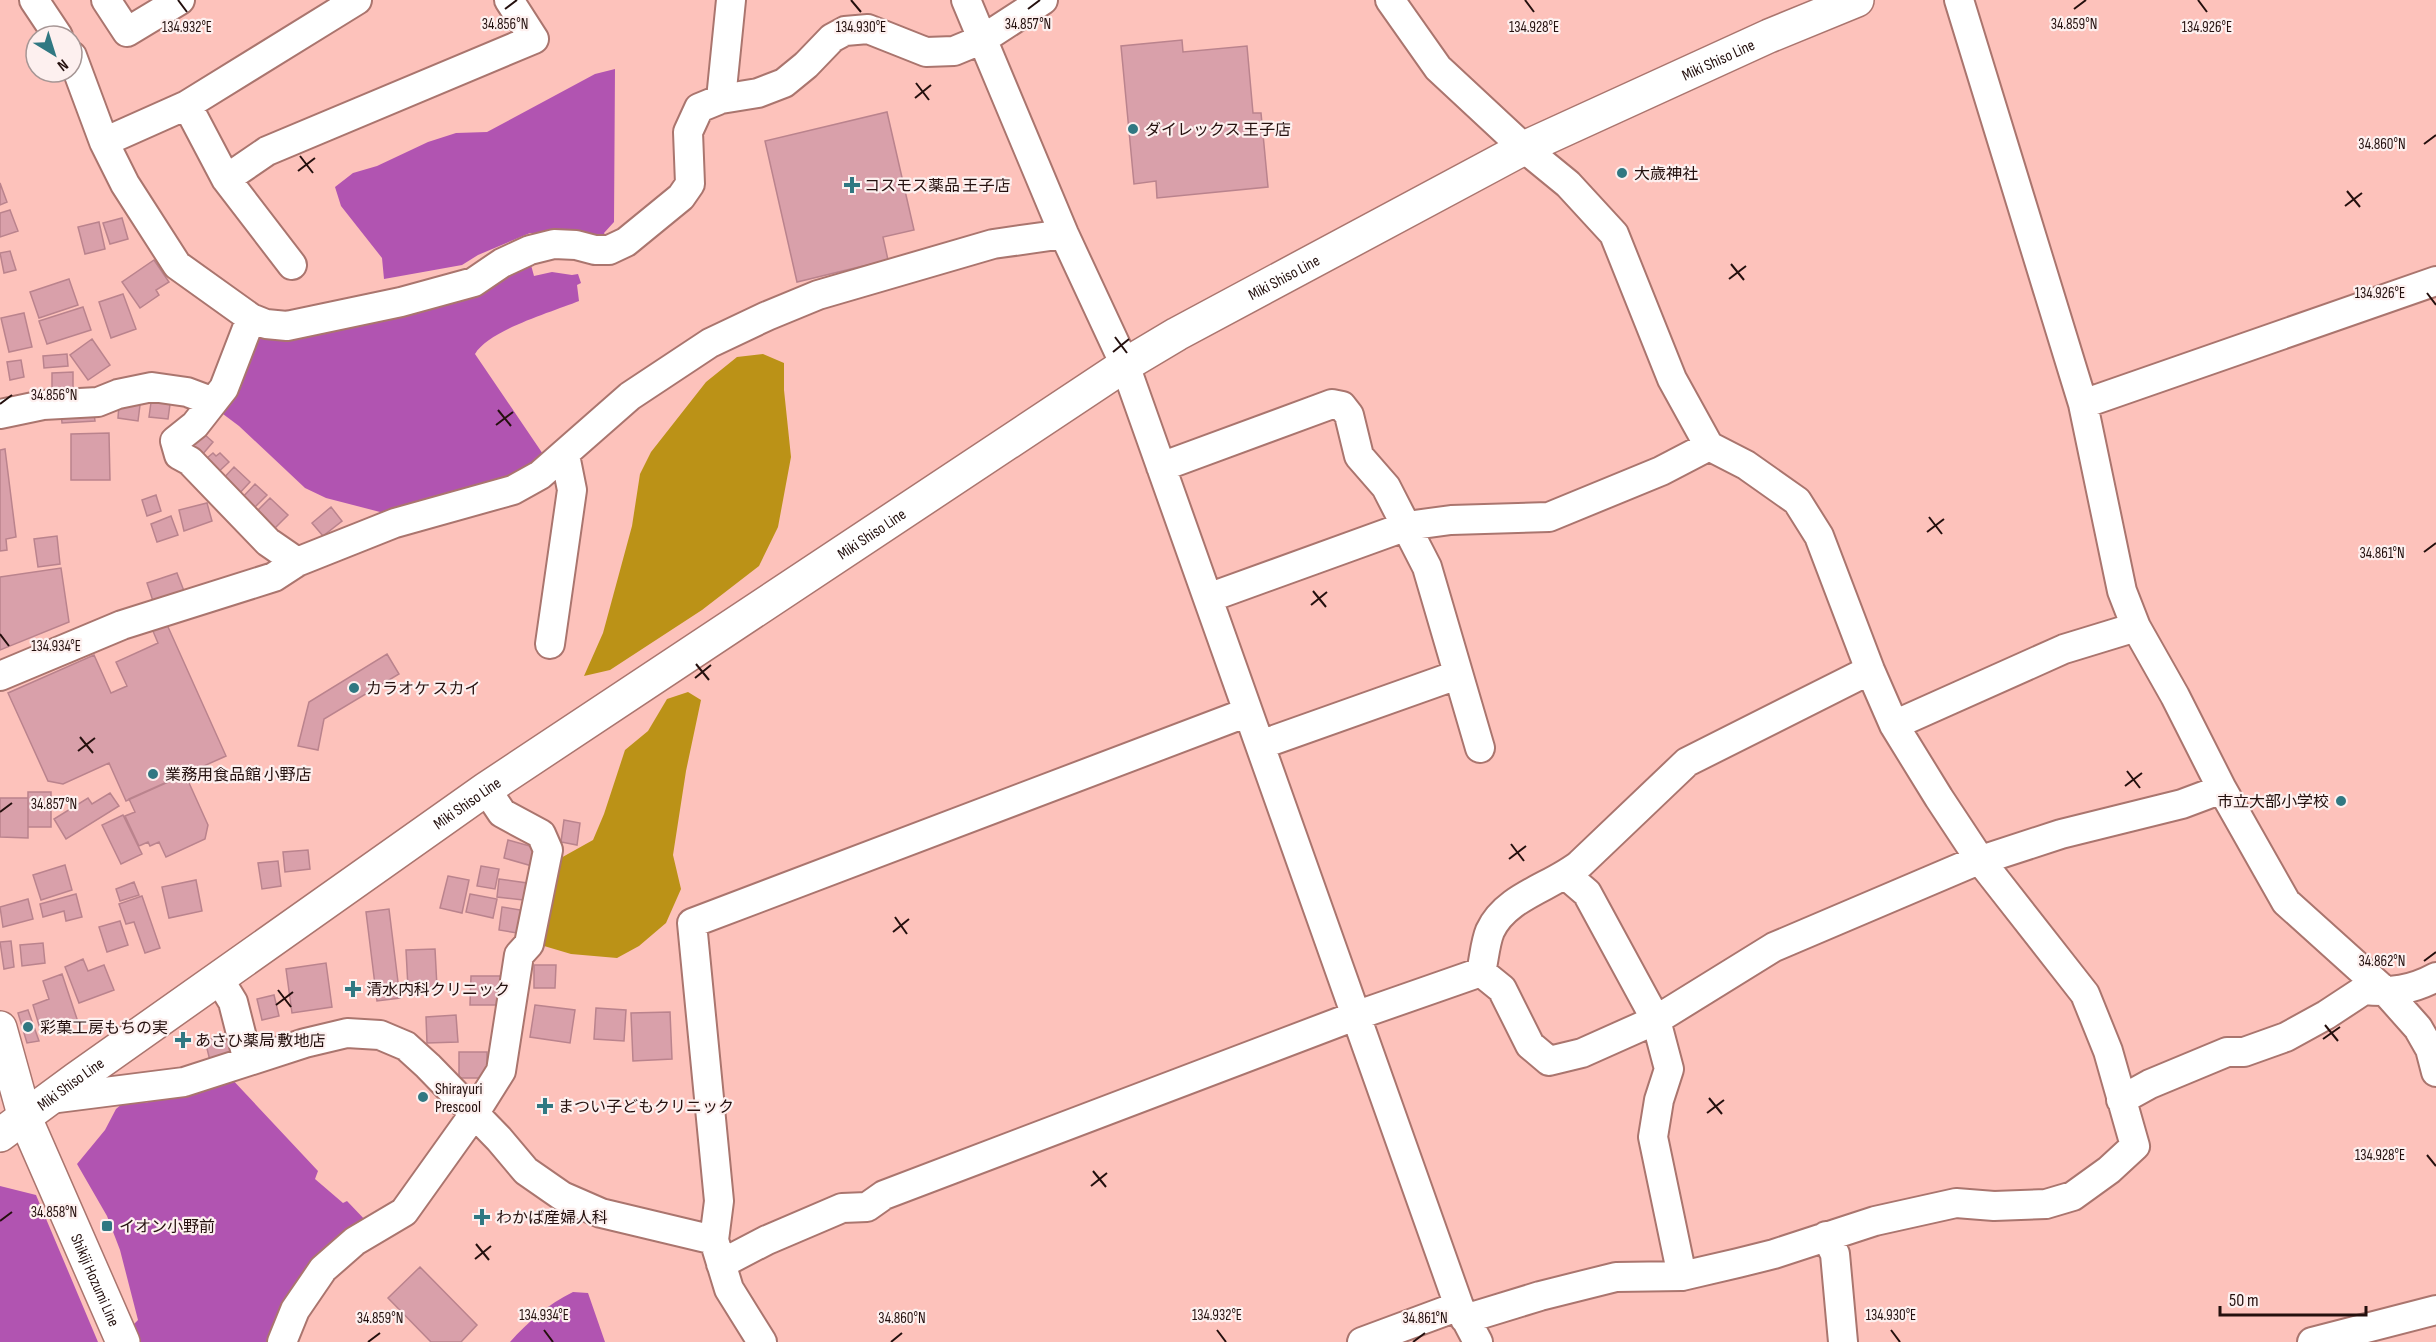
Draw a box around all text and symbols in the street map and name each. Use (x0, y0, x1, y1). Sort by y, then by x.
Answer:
text: 34.856°N (482, 15, 528, 34)
text: 34.857°N (1005, 15, 1051, 34)
text: 34.859°N (2051, 15, 2097, 34)
text: 134.932°E (162, 18, 212, 37)
text: 134.930°E (836, 18, 886, 37)
text: 134.928°E (1509, 18, 1559, 37)
text: 134.926°E (2182, 18, 2232, 37)
north arrow (24, 24, 84, 84)
street label: Miki Shiso Line (1679, 36, 1758, 86)
text: N (53, 55, 72, 75)
place label: ダイレックス 王子店 (1145, 121, 1291, 140)
marker: ダイレックス 王子店 (1126, 122, 1140, 136)
text: 34.860°N (2358, 135, 2406, 154)
place label: 大歳神社 (1634, 165, 1698, 184)
marker: 大歳神社 (1615, 166, 1629, 180)
place label: コスモス薬品 王子店 (864, 177, 1011, 196)
marker: コスモス薬品 王子店 (845, 178, 859, 192)
street label: Miki Shiso Line (1245, 251, 1323, 305)
text: 134.926°E (2355, 284, 2405, 303)
text: 34.856°N (31, 386, 77, 405)
street label: Miki Shiso Line (834, 505, 910, 564)
text: 34.861°N (2359, 544, 2405, 563)
text: 134.934°E (31, 637, 81, 656)
place label: カラオケ スカイ (366, 680, 481, 699)
marker: カラオケ スカイ (347, 681, 361, 695)
place label: 業務用食品館 小野店 (165, 766, 312, 785)
marker: 業務用食品館 小野店 (146, 767, 160, 781)
street label: Miki Shiso Line (430, 774, 505, 834)
place label: 市立大部小学校 (2217, 793, 2329, 812)
marker: 市立大部小学校 (2334, 794, 2348, 808)
text: 34.857°N (31, 795, 77, 814)
text: 34.862°N (2359, 952, 2405, 971)
marker: 清水内科クリニック (344, 980, 362, 998)
place label: 清水内科クリニック (366, 981, 510, 1000)
place label: 彩菓工房もちの実 (40, 1019, 168, 1038)
marker: 彩菓工房もちの実 (21, 1020, 35, 1034)
place label: あさひ薬局 敷地店 (195, 1032, 326, 1051)
marker: あさひ薬局 敷地店 (176, 1033, 190, 1047)
street label: Miki Shiso Line (34, 1054, 108, 1115)
place label: Shirayuri Prescool (435, 1080, 483, 1117)
marker: Shirayuri Prescool (416, 1090, 430, 1104)
marker: まつい子どもクリニック (536, 1097, 554, 1115)
place label: まつい子どもクリニック (558, 1098, 734, 1117)
text: 134.928°E (2355, 1146, 2405, 1165)
text: 34.858°N (31, 1203, 77, 1222)
marker: わかば産婦人科 (473, 1208, 491, 1226)
place label: わかば産婦人科 (496, 1209, 608, 1228)
place label: イオン小野前 (119, 1218, 215, 1237)
marker: イオン小野前 (100, 1219, 114, 1233)
street label: Shikiji Hozumi Line (66, 1231, 123, 1330)
scale bar (2220, 1279, 2366, 1317)
text: 50 m (2229, 1290, 2259, 1311)
text: 134.934°E (519, 1306, 569, 1325)
text: 134.932°E (1192, 1306, 1242, 1325)
text: 134.930°E (1866, 1306, 1916, 1325)
text: 34.859°N (357, 1309, 403, 1328)
text: 34.860°N (878, 1309, 926, 1328)
text: 34.861°N (1402, 1309, 1448, 1328)

